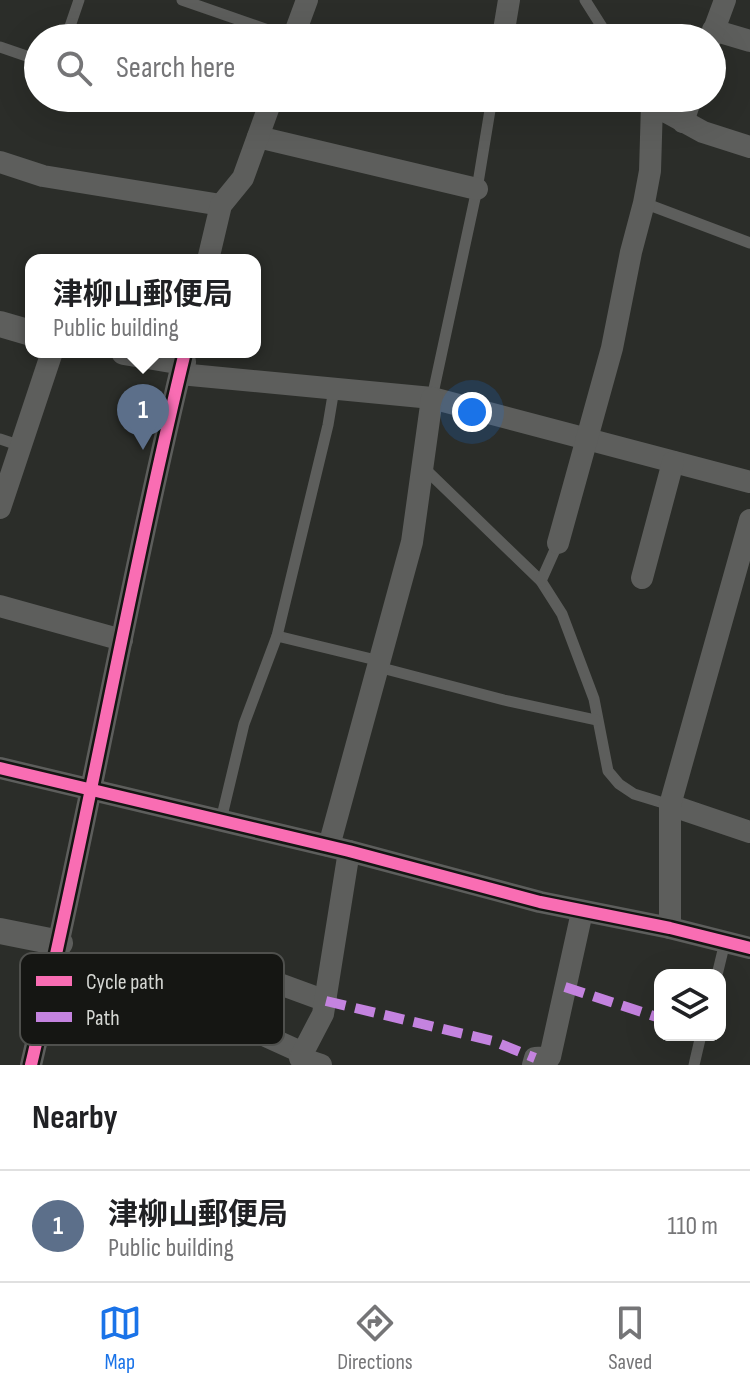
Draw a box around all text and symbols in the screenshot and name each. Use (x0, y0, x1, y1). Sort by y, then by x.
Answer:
search box (24, 24, 726, 112)
icon: search (52, 46, 96, 90)
text: Search here (116, 50, 235, 86)
popup (25, 254, 261, 358)
text: 津柳山郵便局 (53, 277, 233, 313)
text: Public building (53, 313, 179, 344)
pin: 1 (117, 384, 169, 450)
your location (452, 392, 492, 432)
legend (20, 953, 284, 1045)
text: Cycle path (86, 969, 164, 996)
map controls (654, 969, 726, 1041)
button: layers (654, 969, 726, 1041)
text: Path (86, 1005, 120, 1032)
text: Nearby (32, 1097, 118, 1138)
text: 津柳山郵便局 (108, 1197, 288, 1233)
text: 1 (53, 1211, 63, 1242)
text: 110 m (667, 1211, 718, 1242)
text: Public building (108, 1233, 234, 1264)
tab: Map (98, 1301, 142, 1376)
tab: Directions (337, 1301, 413, 1376)
tab: Saved (608, 1301, 652, 1376)

